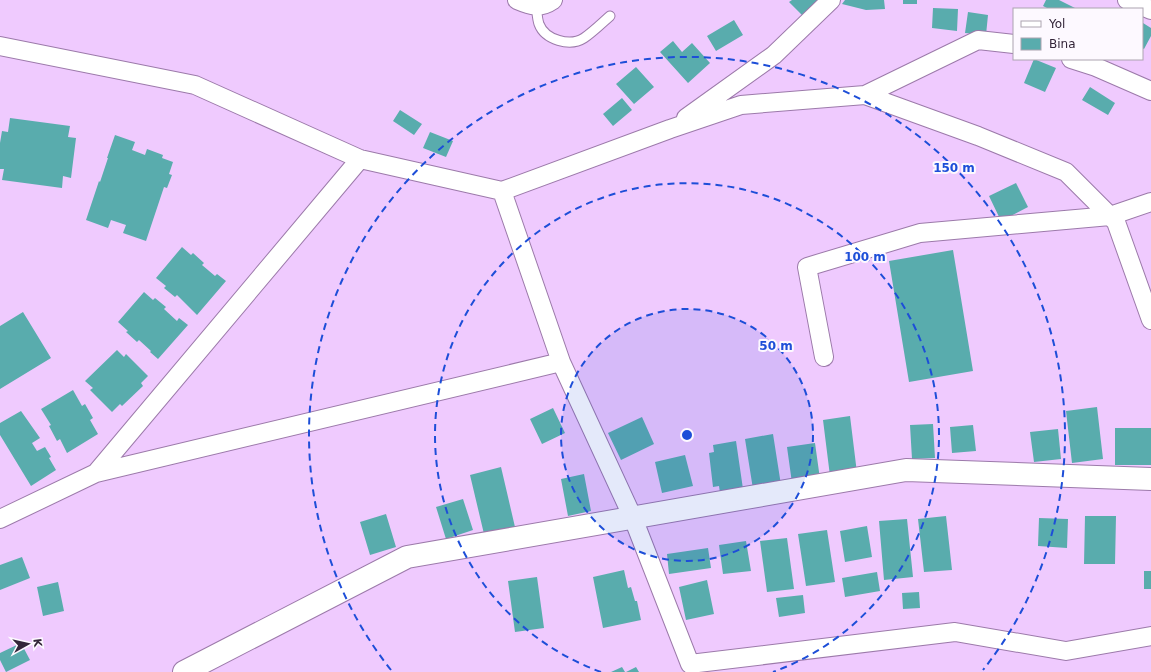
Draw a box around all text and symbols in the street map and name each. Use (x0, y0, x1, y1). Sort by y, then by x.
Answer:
legend (1013, 8, 1143, 60)
text: Yol (1048, 17, 1065, 31)
text: Bina (1049, 37, 1076, 51)
text: 150 m (933, 161, 975, 175)
text: 100 m (844, 250, 886, 264)
text: 50 m (759, 339, 793, 353)
centre of rings (680, 428, 694, 442)
north arrow (8, 624, 48, 664)
text: K (30, 638, 45, 648)

